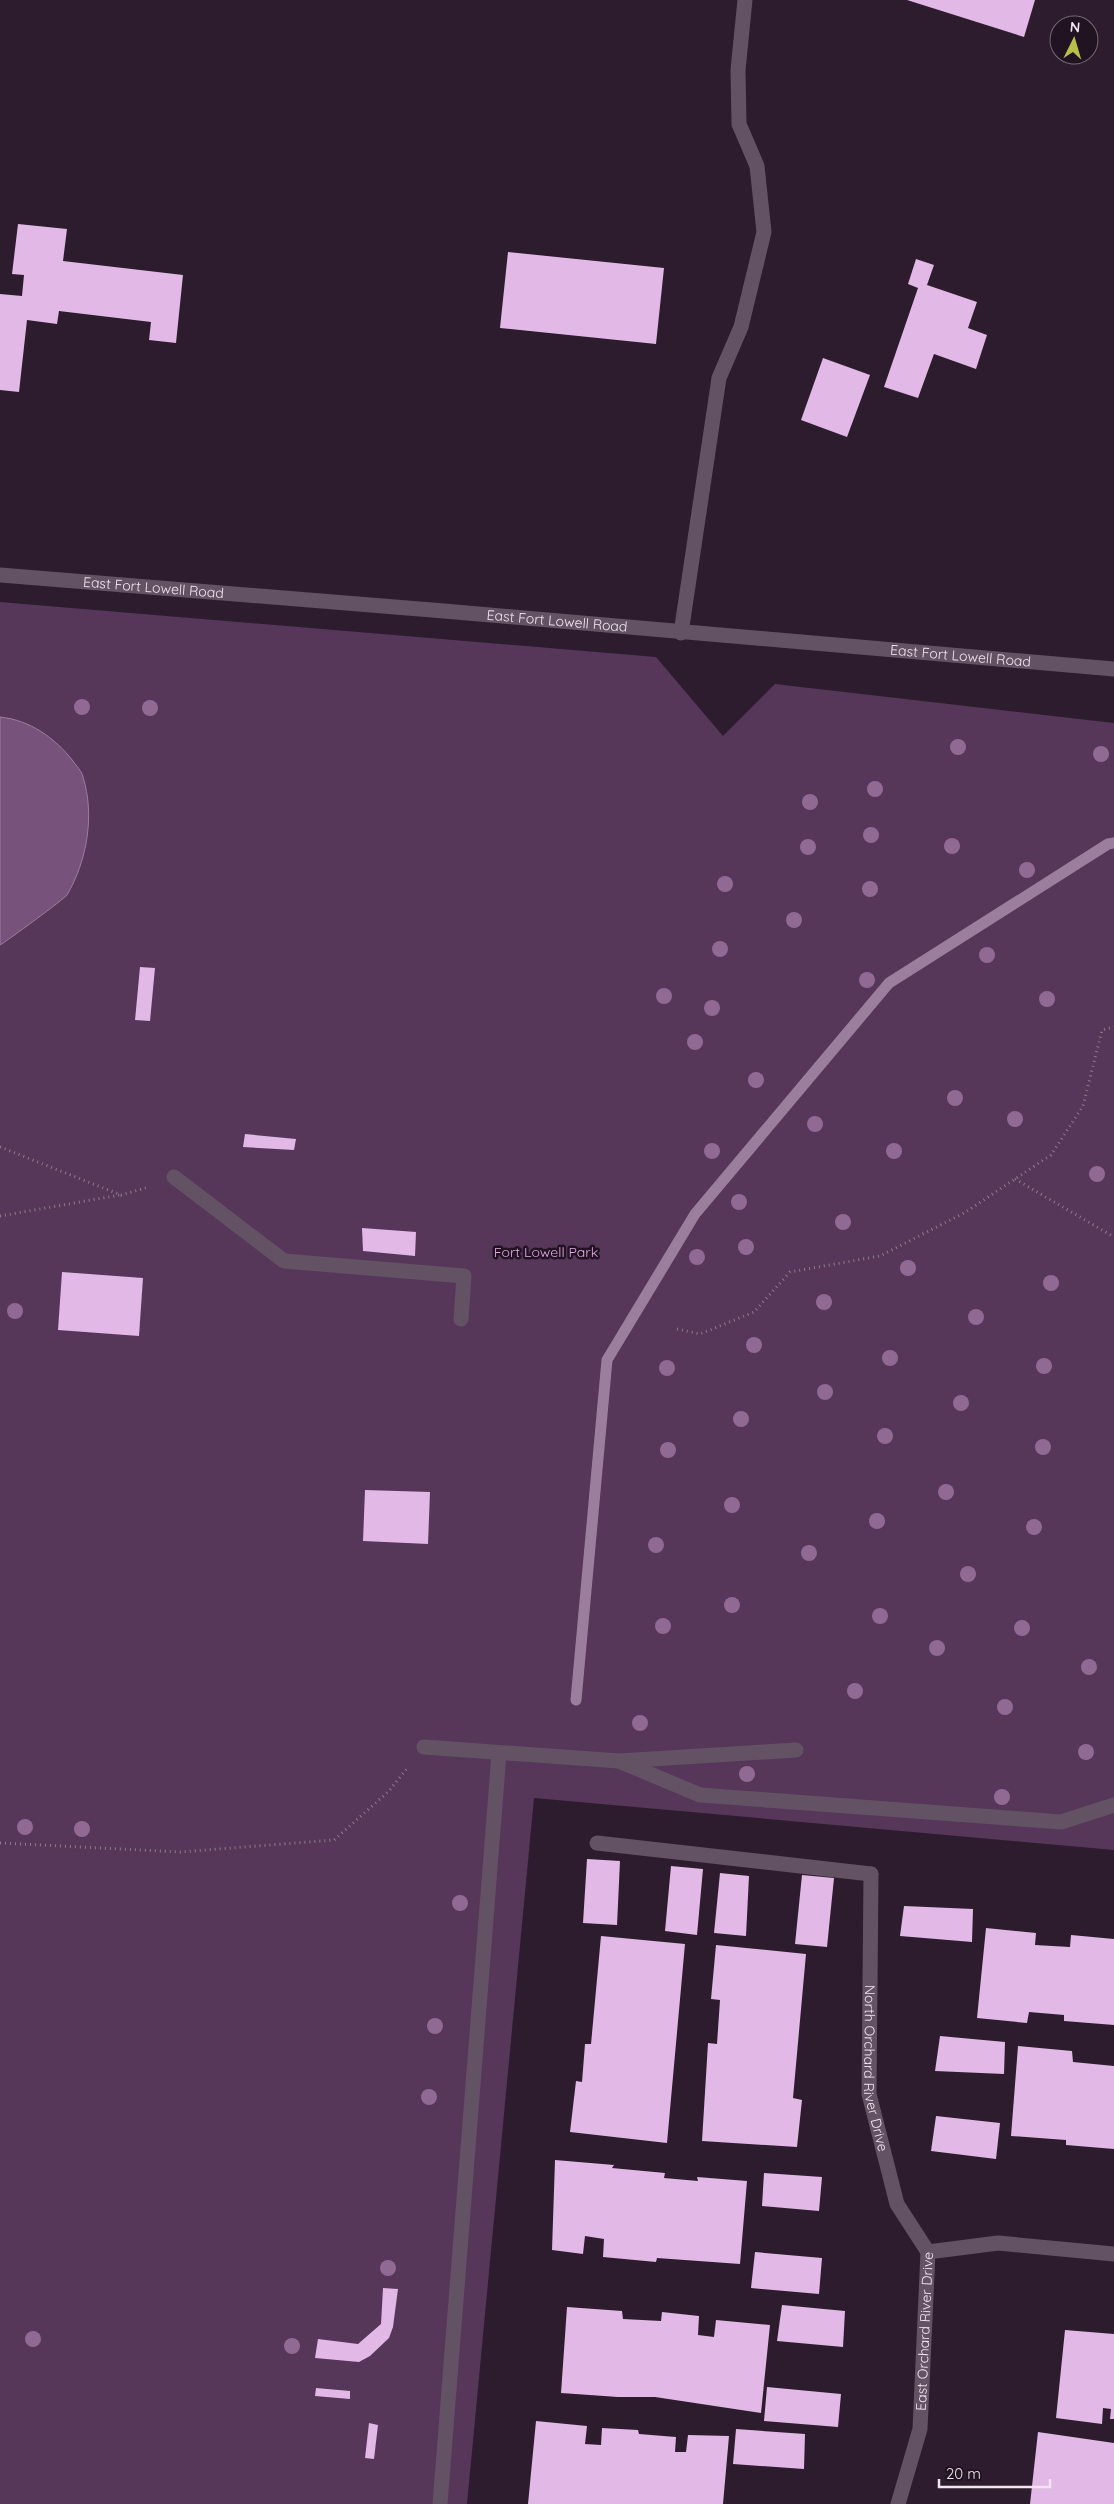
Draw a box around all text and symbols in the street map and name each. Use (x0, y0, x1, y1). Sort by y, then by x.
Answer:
north arrow (1049, 15, 1099, 65)
text: N (1069, 18, 1081, 36)
street label: East Fort Lowell Road (82, 573, 225, 602)
street label: East Fort Lowell Road (486, 606, 628, 636)
street label: East Fort Lowell Road (890, 641, 1032, 671)
park label: Fort Lowell Park (494, 1243, 598, 1261)
street label: North Orchard River Drive (860, 1985, 892, 2154)
street label: East Orchard River Drive (912, 2251, 937, 2411)
scale bar (939, 2456, 1050, 2488)
text: 20 m (946, 2464, 981, 2483)

